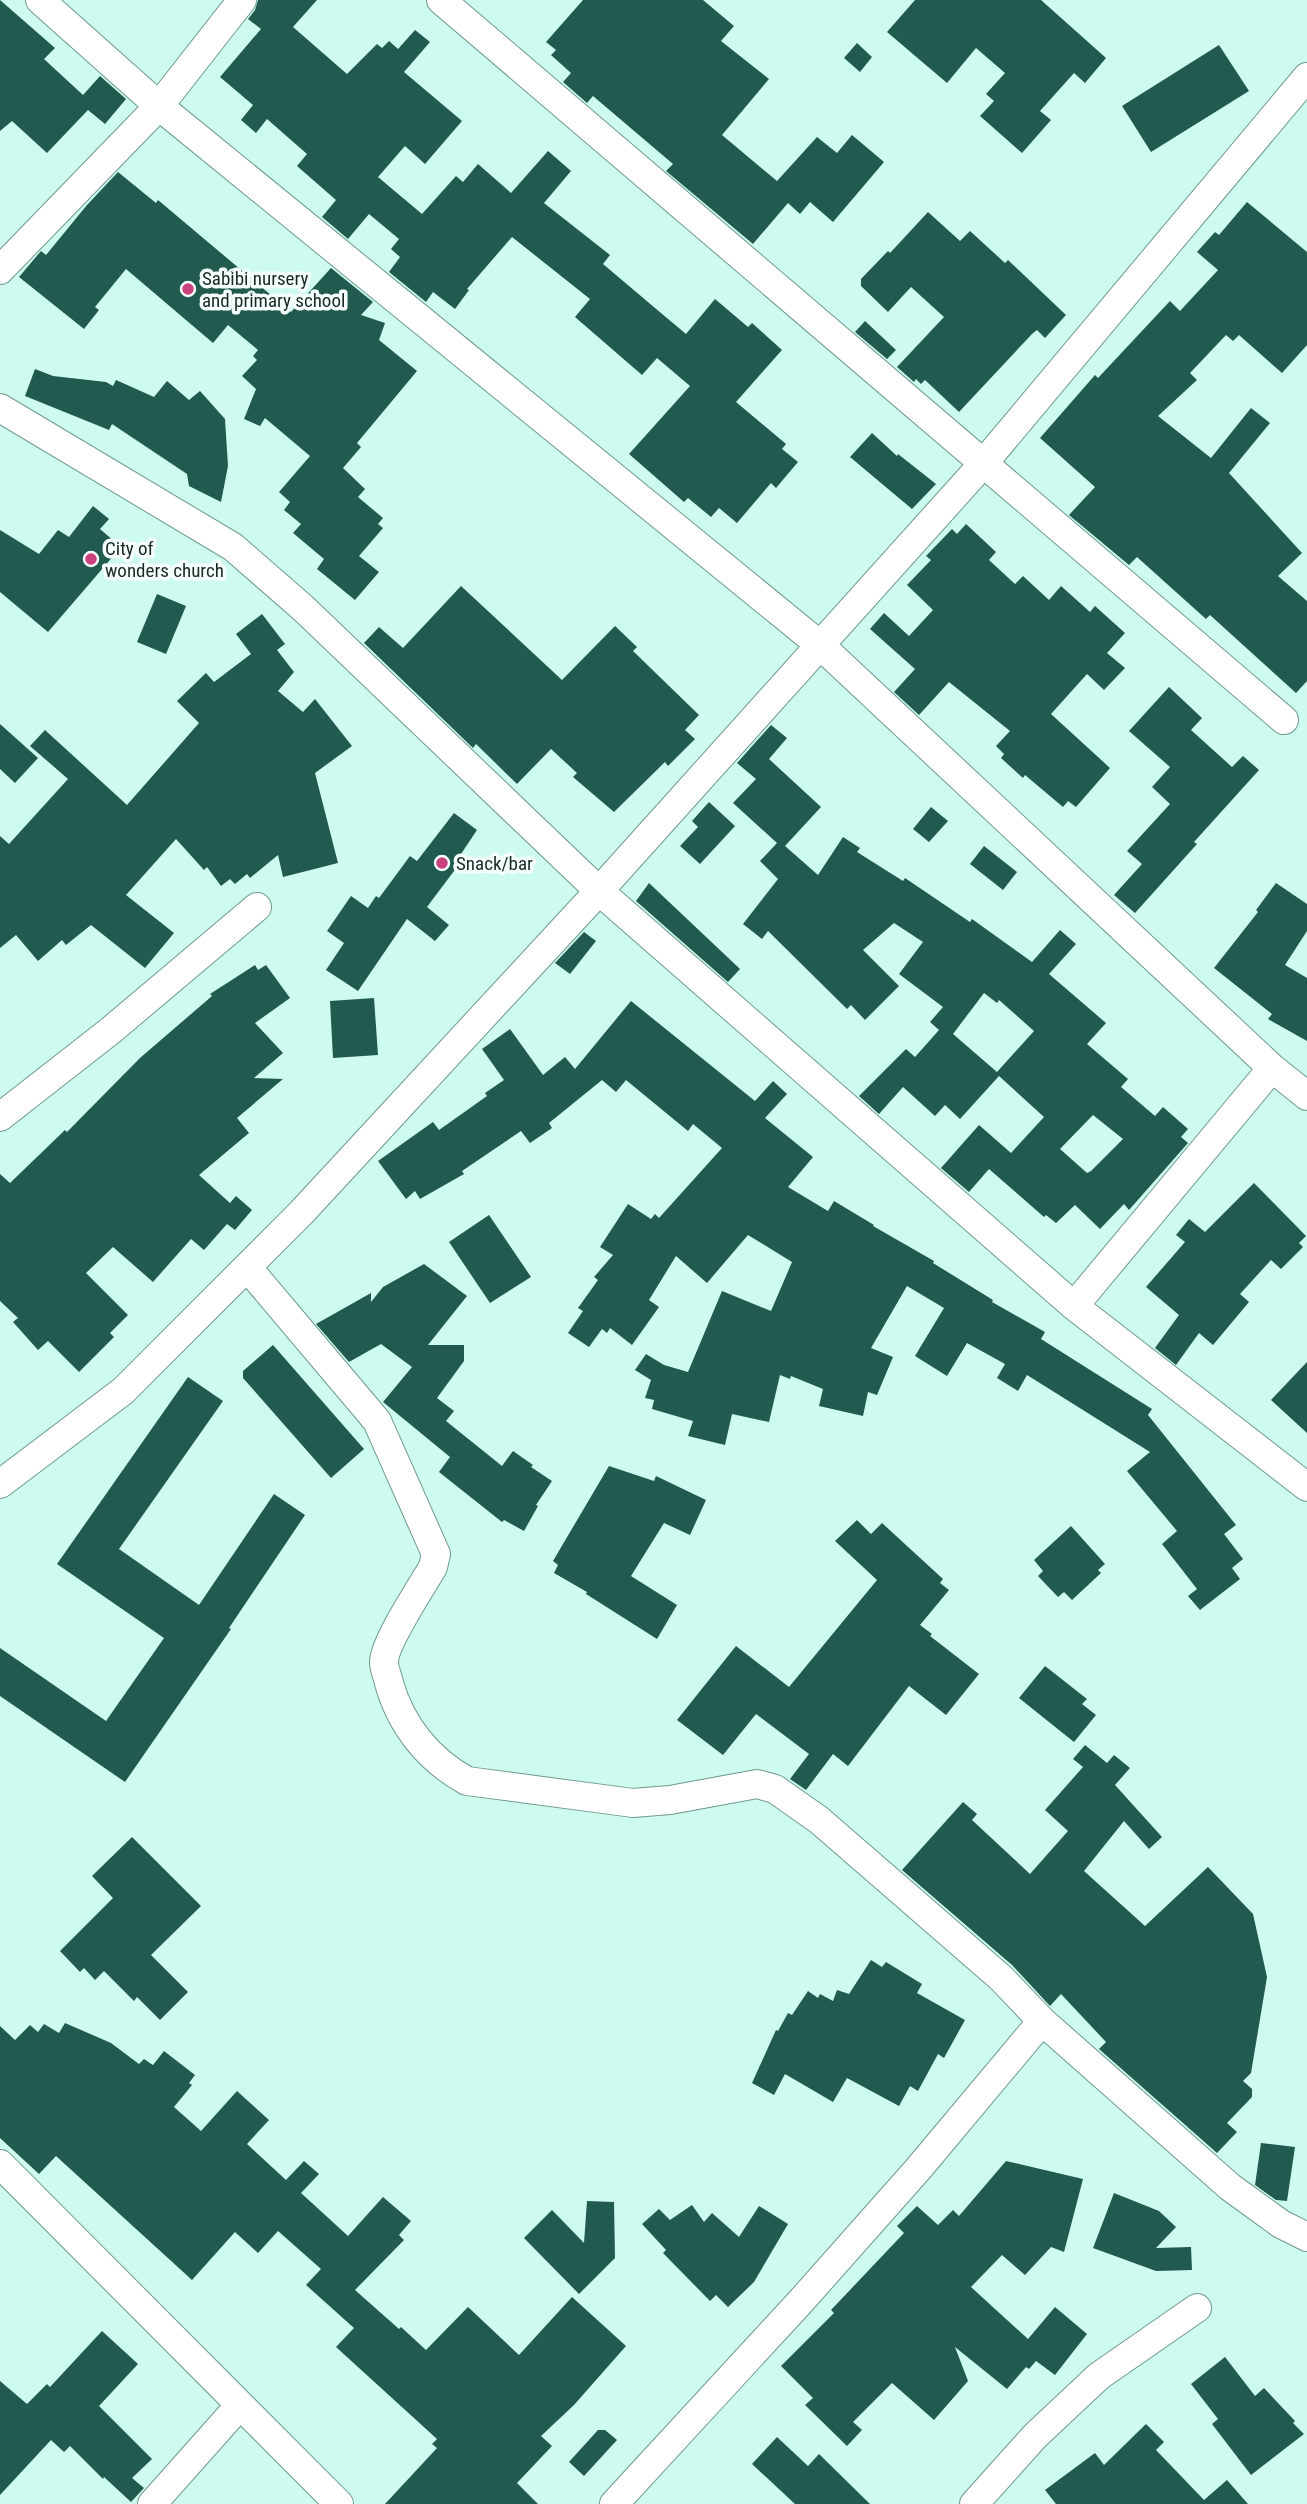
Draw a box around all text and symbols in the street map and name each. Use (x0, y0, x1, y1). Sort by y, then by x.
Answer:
place label: Sabibi nursery and primary school (202, 267, 345, 312)
marker: Sabibi nursery and primary school (180, 281, 196, 297)
place label: City of wonders church (105, 537, 224, 582)
marker: City of wonders church (83, 551, 99, 567)
place label: Snack/bar (456, 852, 533, 875)
marker: Snack/bar (434, 855, 450, 871)

